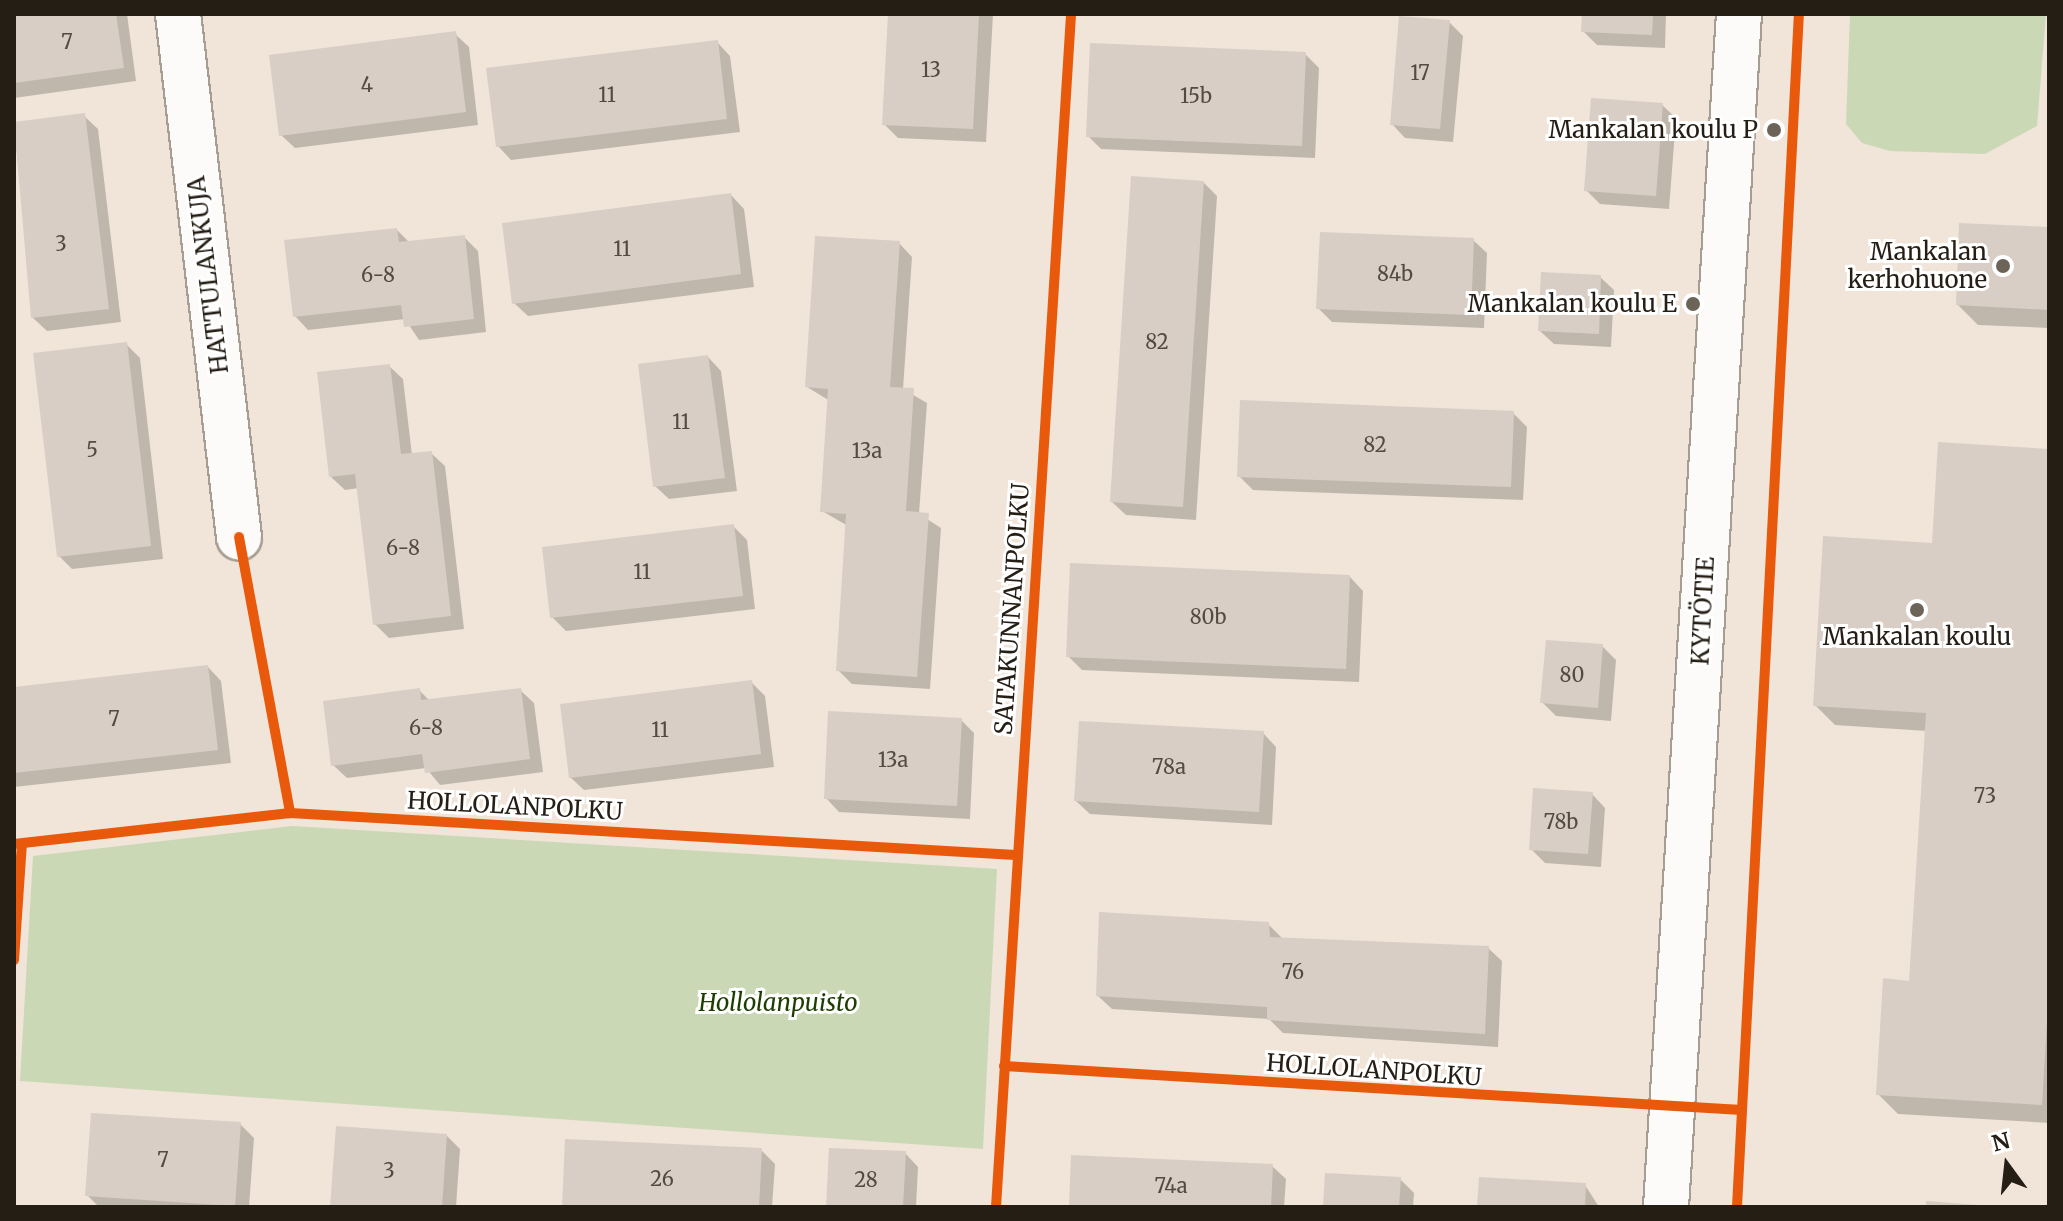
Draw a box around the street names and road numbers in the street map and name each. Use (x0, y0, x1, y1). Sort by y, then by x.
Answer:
street label: HATTULANKUJA (182, 175, 234, 375)
street label: SATAKUNNANPOLKU (989, 482, 1035, 736)
street label: KYTÖTIE (1686, 556, 1720, 666)
street label: HOLLOLANPOLKU (407, 786, 623, 826)
street label: HOLLOLANPOLKU (1265, 1048, 1483, 1092)

